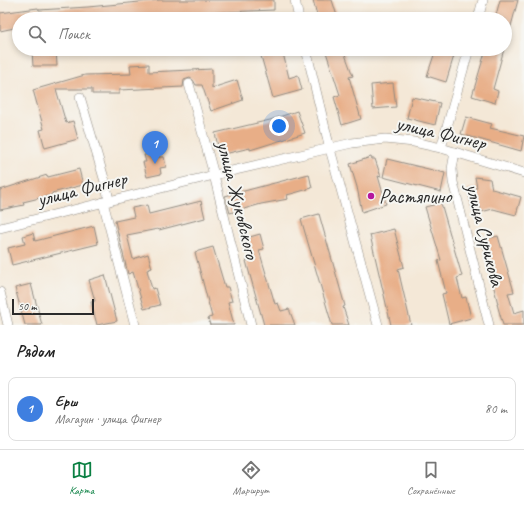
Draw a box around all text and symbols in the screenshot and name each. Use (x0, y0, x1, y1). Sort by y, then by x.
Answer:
search box (12, 12, 512, 56)
icon: search (26, 23, 48, 45)
text: Поиск (58, 25, 90, 44)
street label: улица Фигнер (393, 110, 490, 156)
your location (269, 116, 289, 136)
pin: 1 (142, 131, 168, 164)
street label: улица Жуковского (211, 137, 265, 262)
street label: улица Фигнер (34, 165, 131, 212)
street label: улица Сурикова (460, 180, 510, 290)
place label: Растяпино (379, 184, 453, 209)
marker: Растяпино (366, 191, 376, 201)
scale bar (12, 297, 94, 316)
text: 50 m (18, 299, 37, 313)
text: Рядом (16, 341, 54, 362)
text: Ерш (55, 392, 78, 411)
text: 1 (27, 401, 33, 417)
text: 80 m (485, 401, 507, 417)
text: Магазин · улица Фигнер (55, 411, 161, 427)
tab: Карта (69, 459, 94, 497)
tab: Маршрут (233, 459, 269, 497)
tab: Сохранённые (407, 459, 455, 497)

